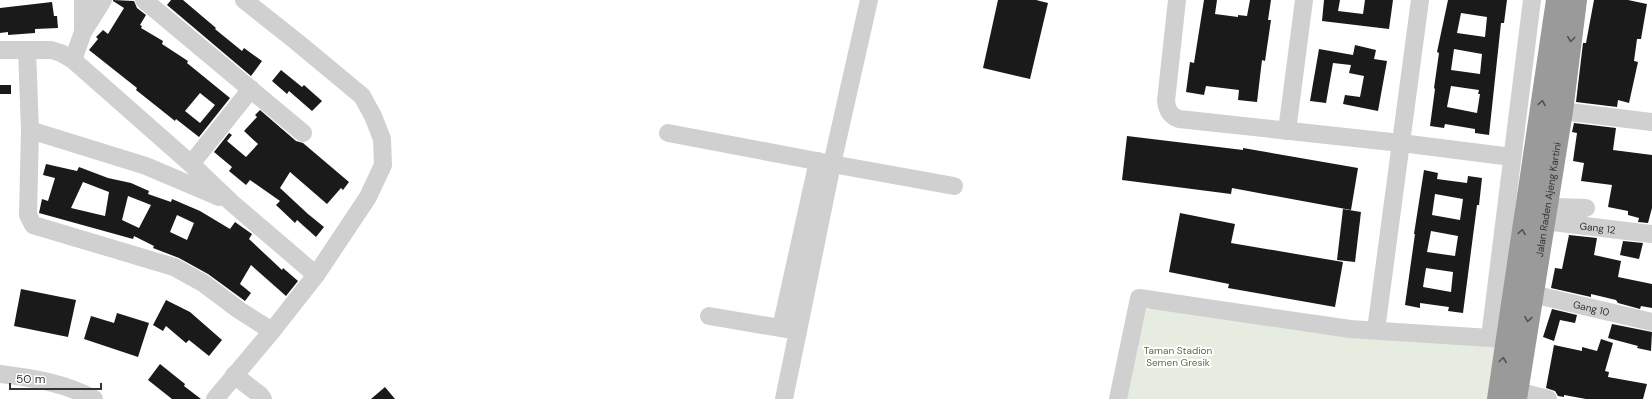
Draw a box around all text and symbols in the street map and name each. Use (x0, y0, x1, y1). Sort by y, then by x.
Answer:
one-way arrow (1567, 36, 1576, 42)
one-way arrow (1537, 100, 1546, 106)
street label: Jalan Raden Ajeng Kartini (1532, 141, 1563, 258)
street label: Gang 12 (1579, 219, 1616, 236)
one-way arrow (1517, 229, 1526, 235)
street label: Gang 10 (1572, 297, 1611, 318)
one-way arrow (1524, 316, 1533, 322)
park label: Taman Stadion Semen Gresik (1144, 344, 1213, 369)
one-way arrow (1498, 357, 1507, 363)
scale bar (10, 365, 101, 391)
text: 50 m (16, 371, 45, 387)

